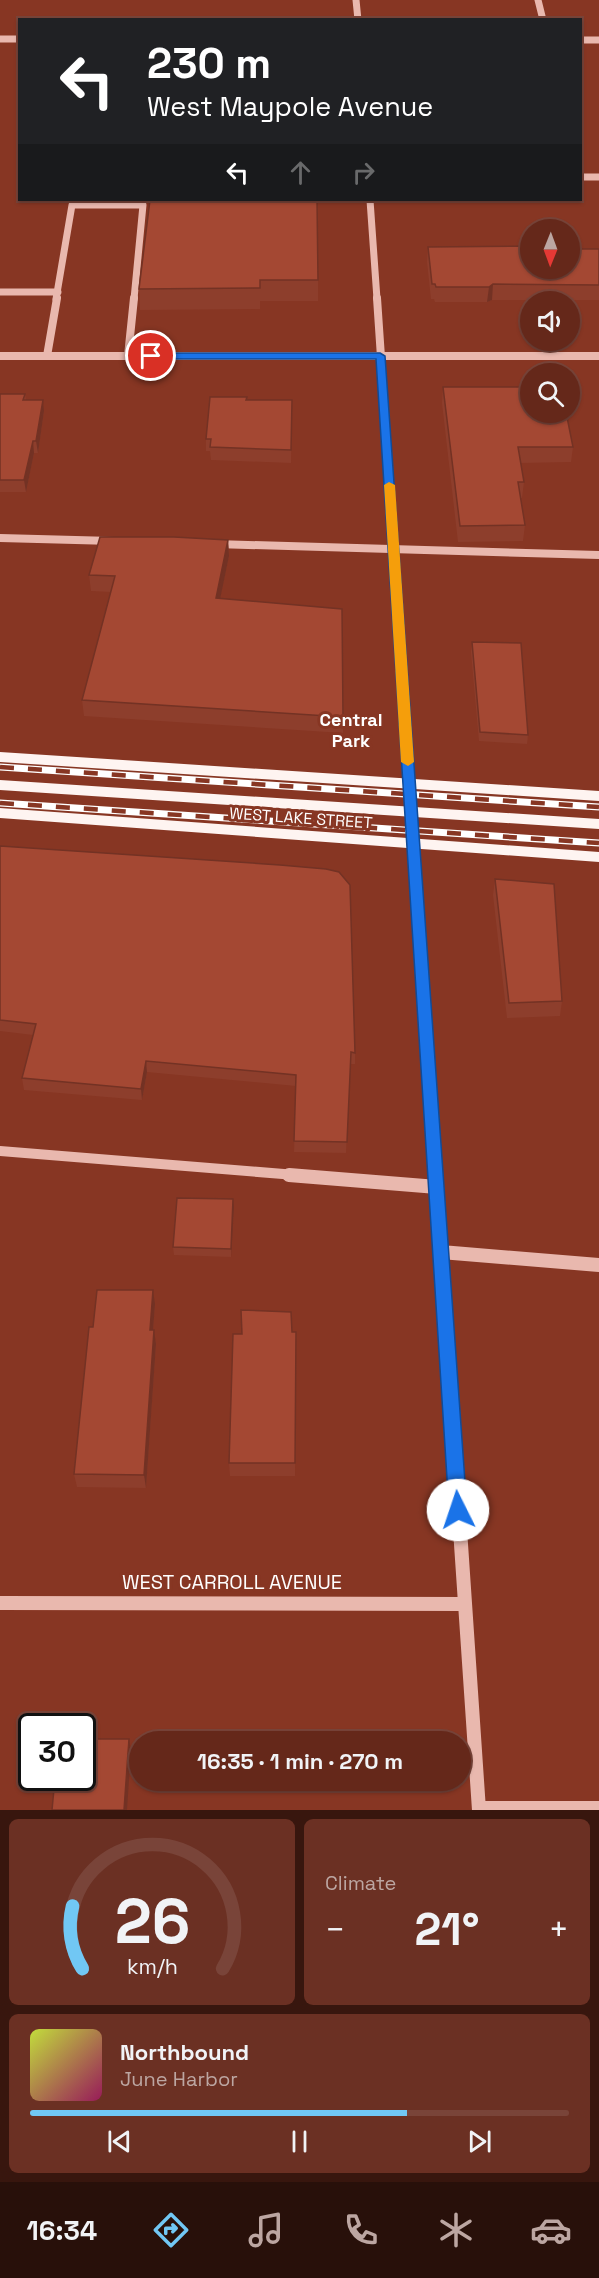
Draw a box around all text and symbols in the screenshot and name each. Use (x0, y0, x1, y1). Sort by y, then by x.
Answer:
text: 230 m (147, 37, 271, 90)
icon: left (48, 42, 126, 120)
text: West Maypole Avenue (147, 89, 433, 124)
icon: left (221, 156, 254, 189)
icon: ahead (284, 156, 317, 189)
icon: right (347, 156, 380, 189)
north arrow (520, 219, 580, 279)
map controls (520, 219, 580, 423)
button: sound (520, 291, 580, 351)
pin (125, 330, 176, 381)
icon: arrive (134, 339, 167, 372)
button: search (520, 363, 580, 423)
district label: Central Park (319, 708, 383, 752)
street label: WEST LAKE STREET (229, 803, 373, 833)
position arrow (426, 1478, 490, 1542)
street label: WEST CARROLL AVENUE (122, 1569, 342, 1595)
speed limit sign: 30 (18, 1713, 96, 1791)
text: 16:35 · 1 min · 270 m (197, 1747, 403, 1775)
text: Climate (325, 1870, 396, 1896)
text: 26 (114, 1882, 190, 1961)
text: 21° (415, 1901, 479, 1958)
text: − (325, 1909, 345, 1951)
text: + (549, 1909, 569, 1951)
text: km/h (126, 1953, 178, 1980)
text: Northbound (120, 2038, 249, 2066)
text: June Harbor (120, 2066, 238, 2092)
icon: previous (103, 2125, 136, 2158)
icon: pause (283, 2125, 316, 2158)
icon: next (463, 2125, 496, 2158)
icon: directions (150, 2209, 192, 2251)
icon: music (245, 2209, 287, 2251)
icon: phone (340, 2209, 382, 2251)
icon: climate (435, 2209, 477, 2251)
icon: car (530, 2209, 572, 2251)
text: 16:34 (27, 2213, 97, 2248)

